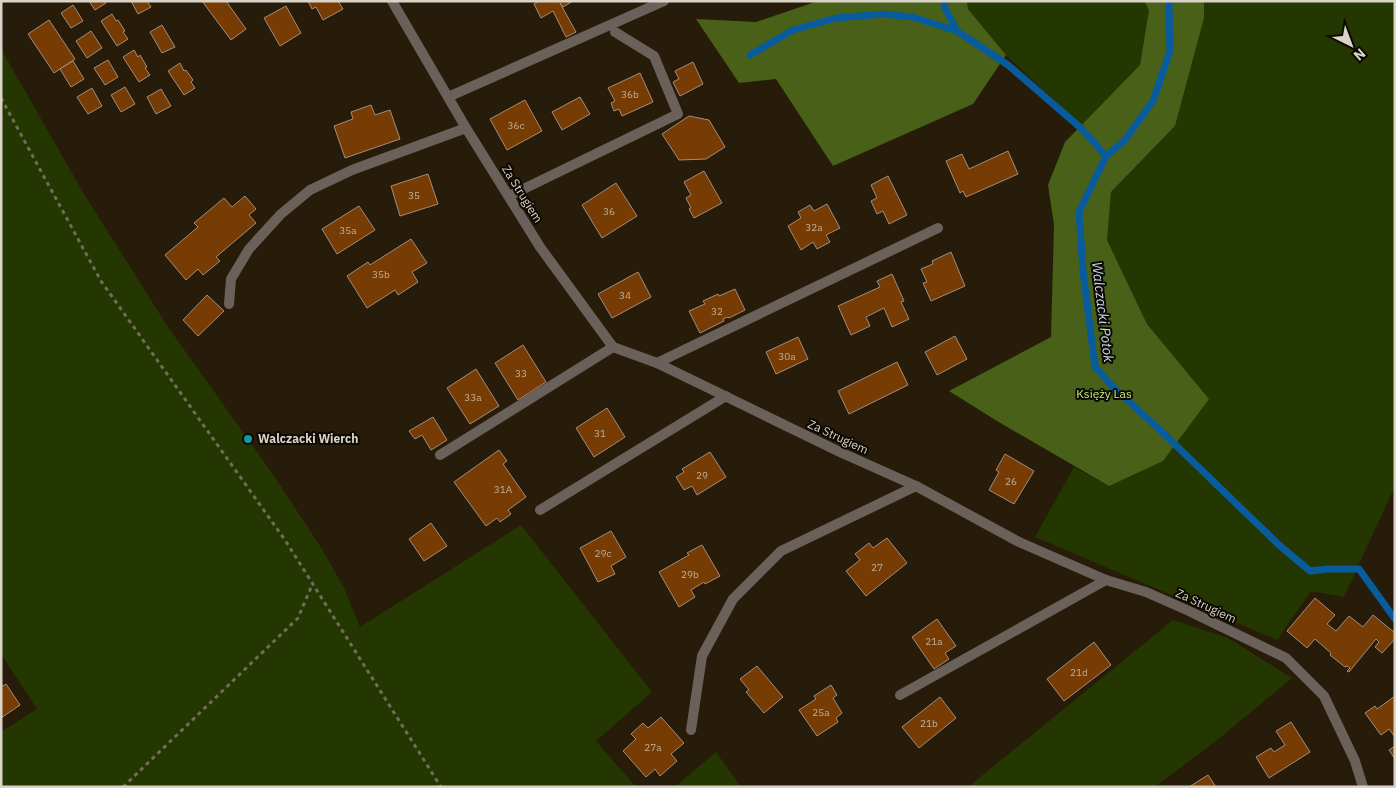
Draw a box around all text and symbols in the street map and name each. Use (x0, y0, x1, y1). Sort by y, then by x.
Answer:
north arrow (1326, 20, 1376, 70)
text: N (1350, 45, 1369, 65)
house number: 36b (621, 88, 639, 101)
house number: 36c (507, 119, 525, 132)
street label: Za Strugiem (499, 162, 546, 225)
house number: 35 (408, 189, 420, 202)
house number: 36 (603, 205, 615, 218)
house number: 32a (805, 221, 823, 234)
house number: 35a (339, 224, 357, 237)
water label: Walczacki Potok (1088, 261, 1118, 364)
house number: 35b (372, 268, 390, 281)
house number: 34 (619, 289, 631, 302)
house number: 32 (711, 305, 723, 318)
house number: 30a (778, 350, 796, 363)
house number: 33 (515, 367, 527, 380)
park label: Księży Las (1076, 386, 1132, 401)
house number: 33a (464, 391, 482, 404)
street label: Za Strugiem (806, 416, 871, 457)
house number: 31 (594, 427, 606, 440)
place label: Walczacki Wierch (258, 431, 358, 446)
marker: Walczacki Wierch (242, 433, 254, 445)
house number: 29 (696, 469, 708, 482)
house number: 26 (1005, 475, 1017, 488)
house number: 31A (494, 483, 513, 496)
house number: 29c (594, 547, 612, 560)
house number: 27 (871, 561, 883, 574)
house number: 29b (681, 568, 699, 581)
street label: Za Strugiem (1174, 585, 1239, 626)
house number: 21a (925, 635, 943, 648)
house number: 21d (1070, 666, 1088, 679)
house number: 25a (812, 706, 830, 719)
house number: 21b (920, 717, 938, 730)
house number: 27a (644, 741, 662, 754)

